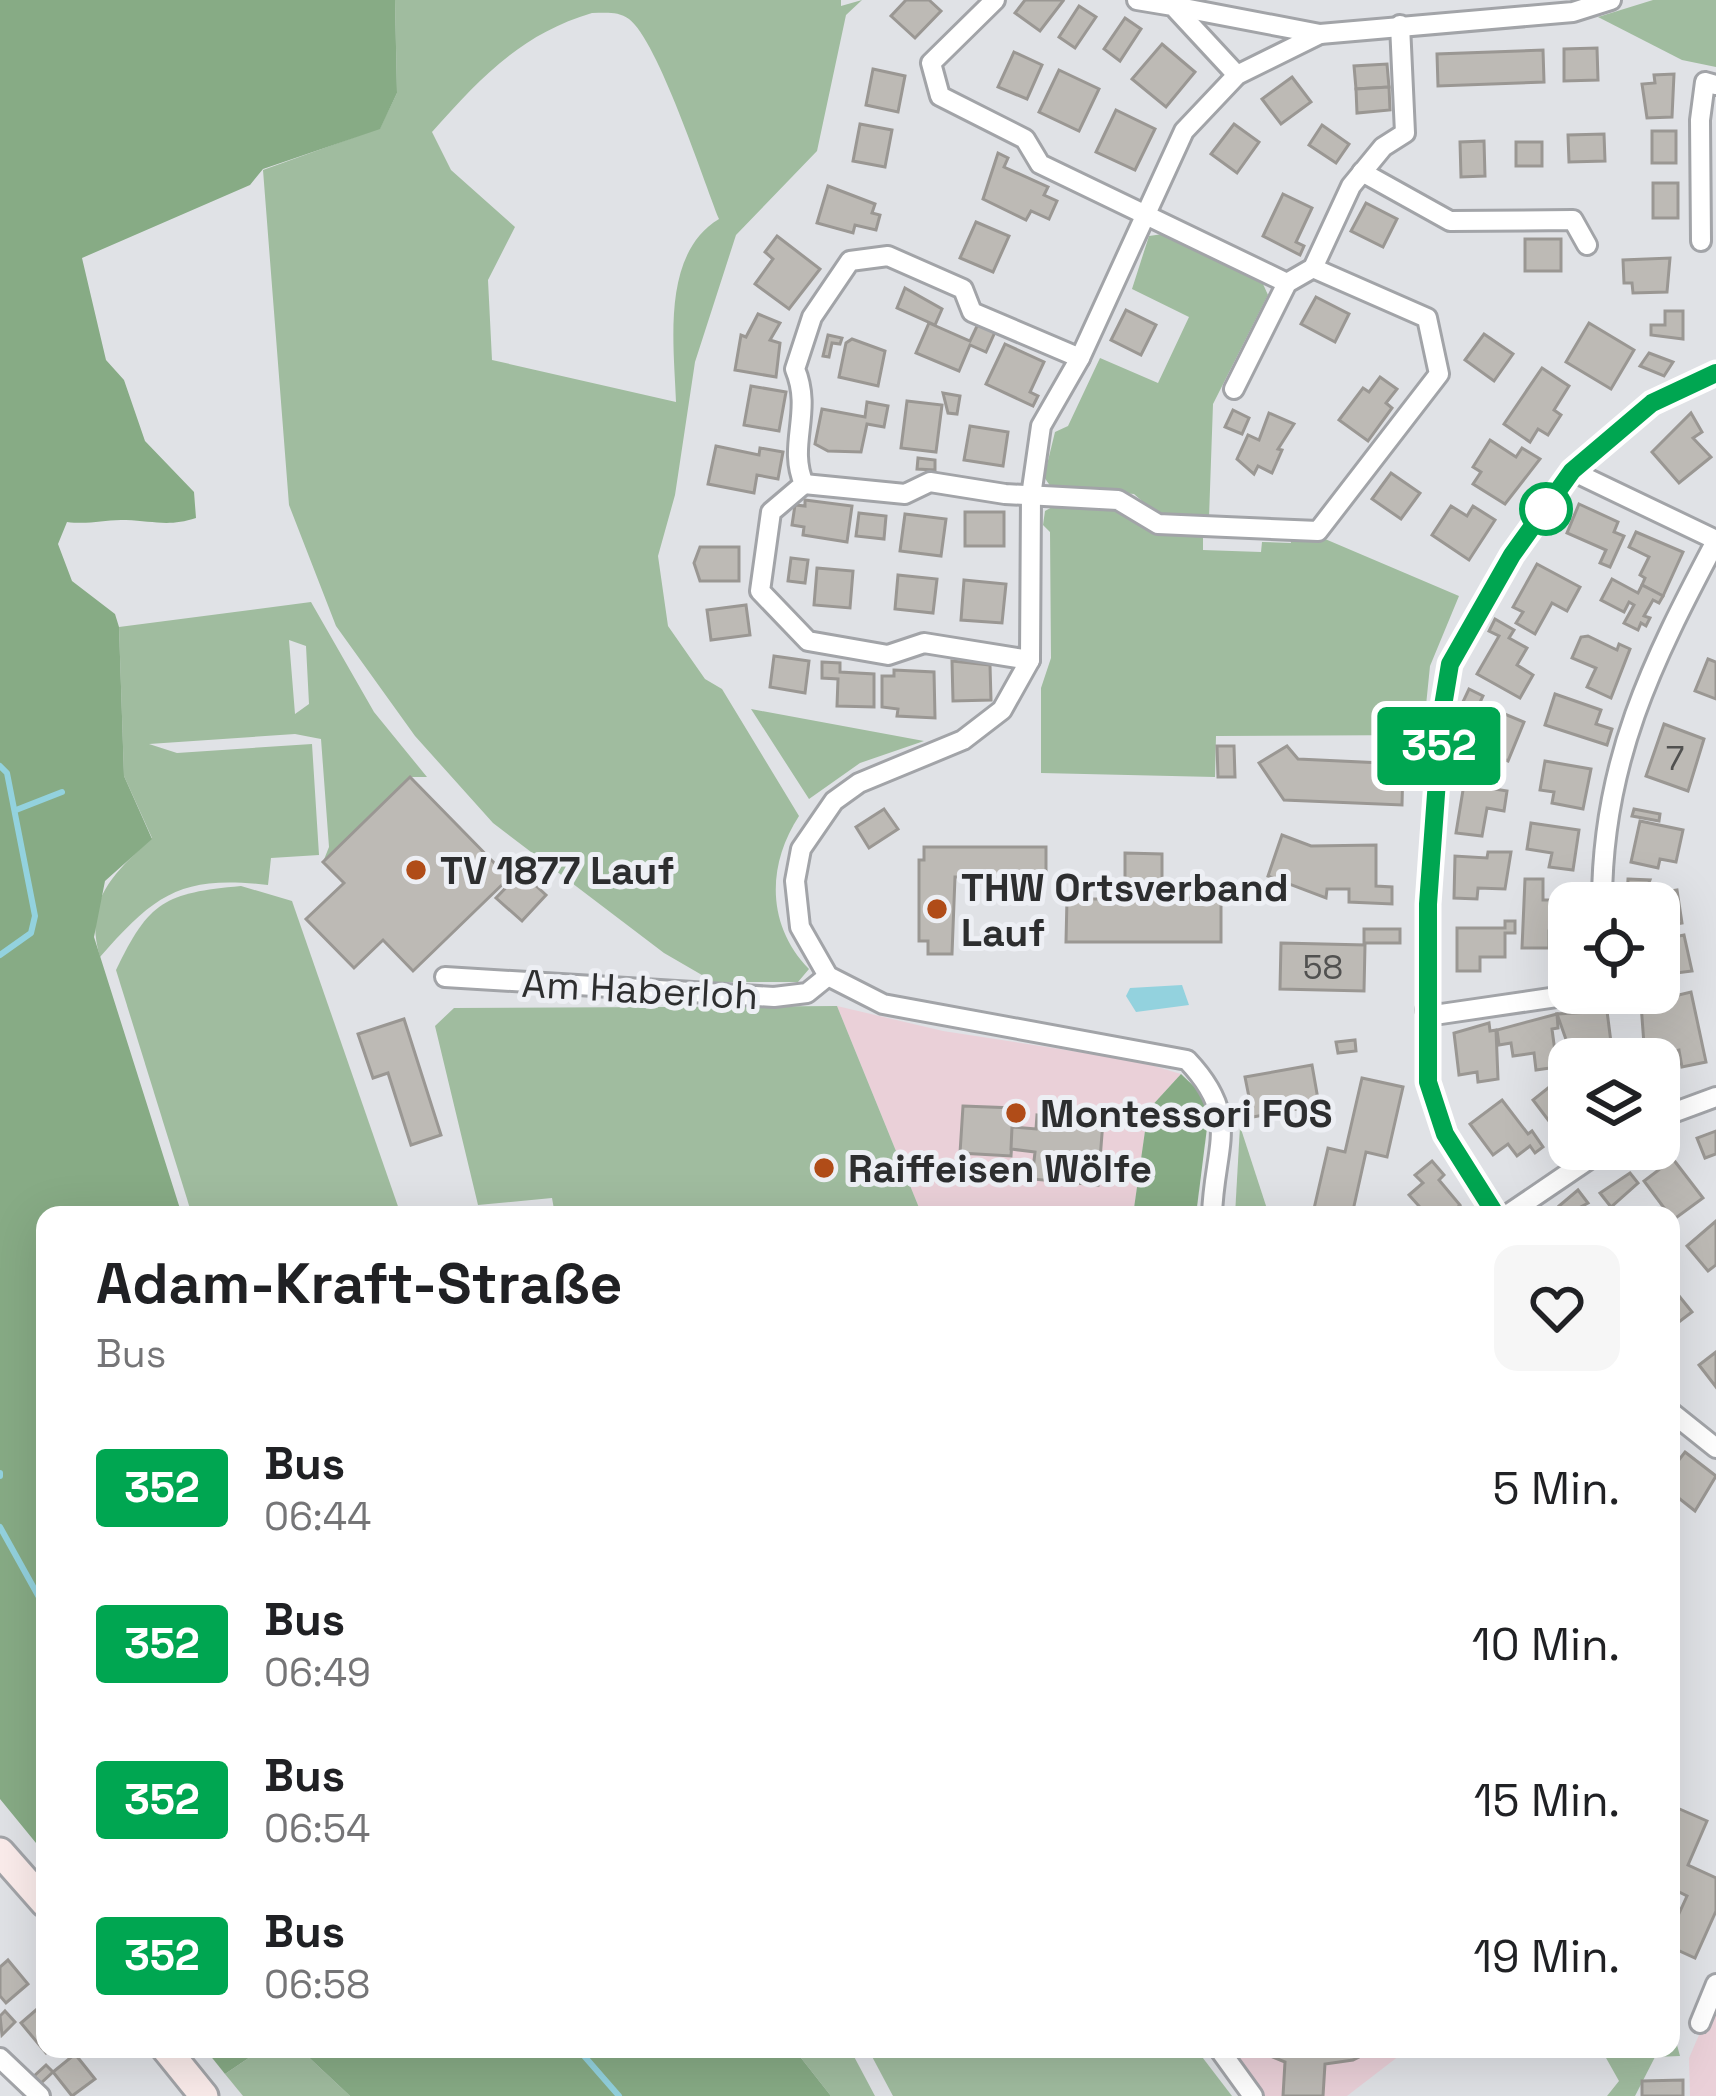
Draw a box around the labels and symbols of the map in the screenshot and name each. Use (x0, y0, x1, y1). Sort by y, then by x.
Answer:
unlabelled marker (1521, 484, 1571, 534)
line badge: 352 (1370, 707, 1508, 785)
house number: 7 (1666, 738, 1684, 780)
place label: TV 1877 Lauf (440, 846, 674, 895)
marker: TV 1877 Lauf (403, 857, 429, 883)
place label: THW Ortsverband Lauf (961, 863, 1289, 957)
marker: THW Ortsverband Lauf (924, 896, 950, 922)
house number: 58 (1303, 947, 1343, 989)
street label: Am Haberloh (521, 959, 759, 1020)
place label: Montessori FOS (1040, 1089, 1332, 1138)
marker: Montessori FOS (1003, 1100, 1029, 1126)
place label: Raiffeisen Wölfe (848, 1144, 1152, 1193)
marker: Raiffeisen Wölfe (811, 1155, 837, 1181)

